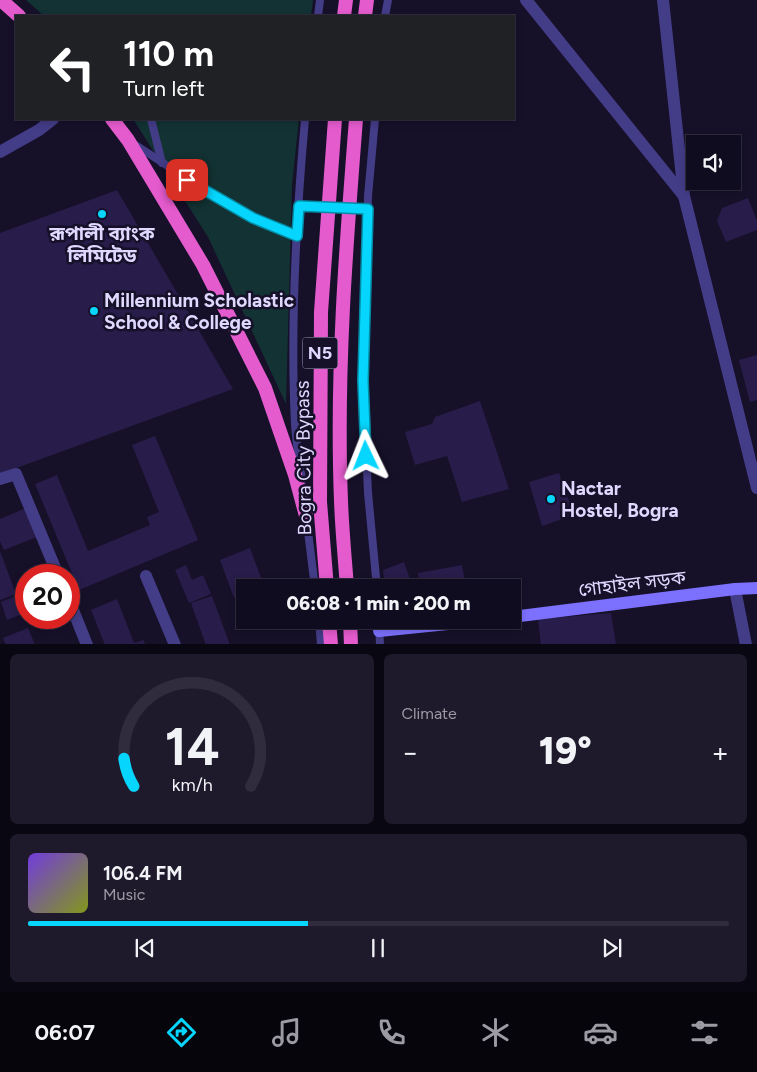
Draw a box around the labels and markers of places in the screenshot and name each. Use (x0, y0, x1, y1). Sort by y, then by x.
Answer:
pin (166, 159, 208, 201)
marker: রূপালী ব্যাংক লিমিটেড (96, 208, 108, 220)
place label: রূপালী ব্যাংক লিমিটেড (48, 222, 155, 267)
place label: Millennium Scholastic School & College (104, 289, 294, 334)
marker: Millennium Scholastic School & College (88, 305, 100, 317)
place label: Nactar Hostel, Bogra (561, 477, 679, 522)
marker: Nactar Hostel, Bogra (545, 493, 557, 505)

